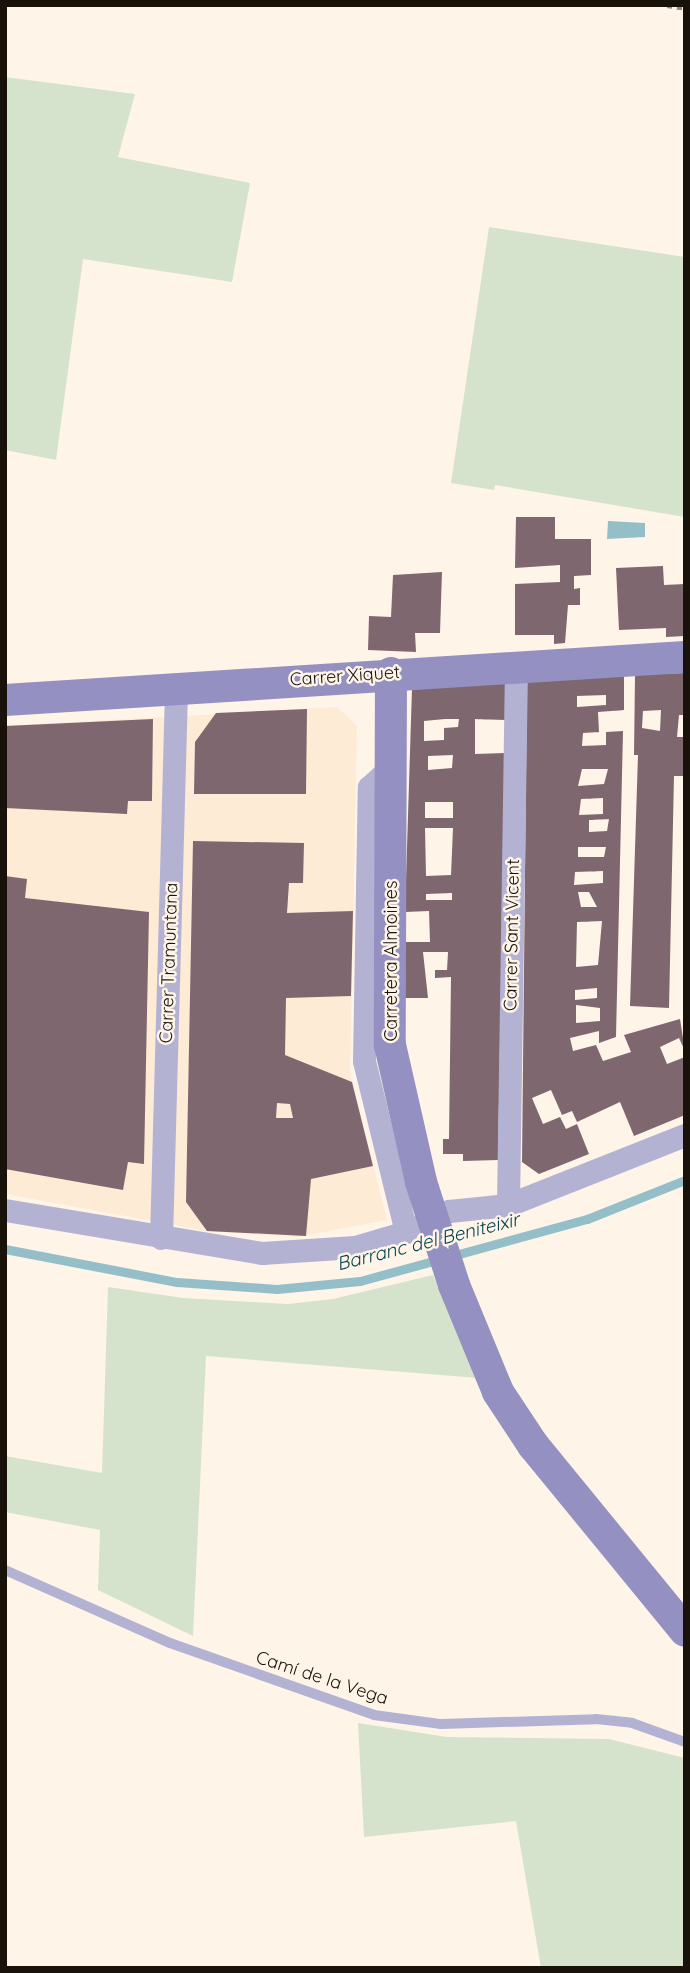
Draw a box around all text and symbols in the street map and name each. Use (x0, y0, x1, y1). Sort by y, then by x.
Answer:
street label: Carrer Xiquet (289, 661, 401, 691)
street label: Carrer Sant Vicent (500, 859, 524, 1011)
street label: Carretera Almoines (380, 881, 402, 1041)
street label: Carrer Tramuntana (155, 882, 183, 1044)
water label: Barranc del Beniteixir (334, 1208, 522, 1276)
street label: Camí de la Vega (253, 1646, 391, 1710)

